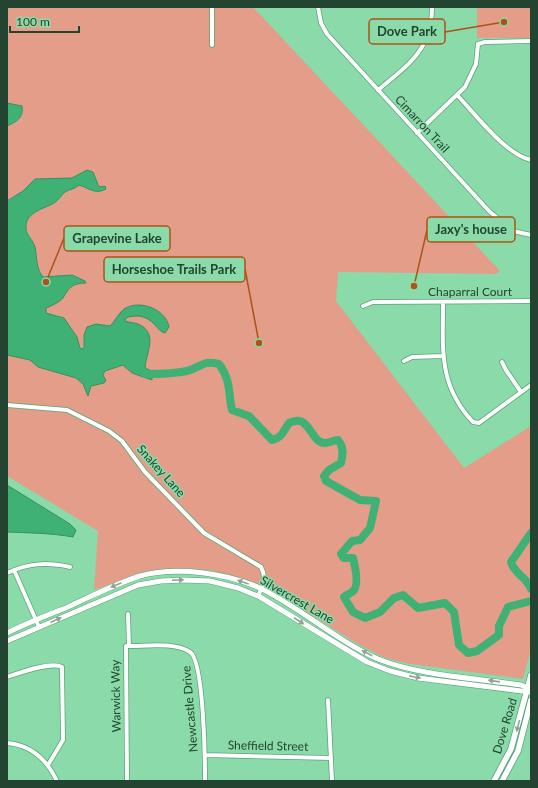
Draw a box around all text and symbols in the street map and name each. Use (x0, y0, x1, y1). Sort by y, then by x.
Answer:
scale bar (10, 8, 79, 34)
text: 100 m (16, 14, 50, 29)
callout: Dove Park (369, 19, 445, 44)
text: Dove Park (377, 23, 437, 39)
street label: Cimarron Trail (392, 92, 453, 156)
callout: Jaxy's house (427, 217, 515, 242)
text: Jaxy's house (435, 221, 507, 237)
callout: Grapevine Lake (64, 226, 170, 251)
text: Grapevine Lake (72, 230, 162, 246)
callout: Horseshoe Trails Park (104, 257, 245, 282)
text: Horseshoe Trails Park (112, 261, 236, 277)
street label: Chaparral Court (428, 284, 513, 299)
street label: Snakey Lane (134, 441, 189, 500)
street label: Silvercrest Lane (258, 572, 337, 627)
one-way arrow (172, 577, 185, 583)
one-way arrow (236, 579, 248, 585)
one-way arrow (109, 583, 121, 589)
one-way arrow (50, 617, 61, 623)
one-way arrow (293, 617, 305, 624)
one-way arrow (362, 650, 373, 656)
street label: Warwick Way (107, 659, 124, 733)
street label: Newcastle Drive (178, 665, 201, 753)
one-way arrow (408, 675, 421, 681)
one-way arrow (488, 678, 500, 684)
street label: Dove Road (489, 696, 520, 756)
one-way arrow (515, 720, 521, 732)
street label: Sheffield Street (228, 737, 309, 754)

